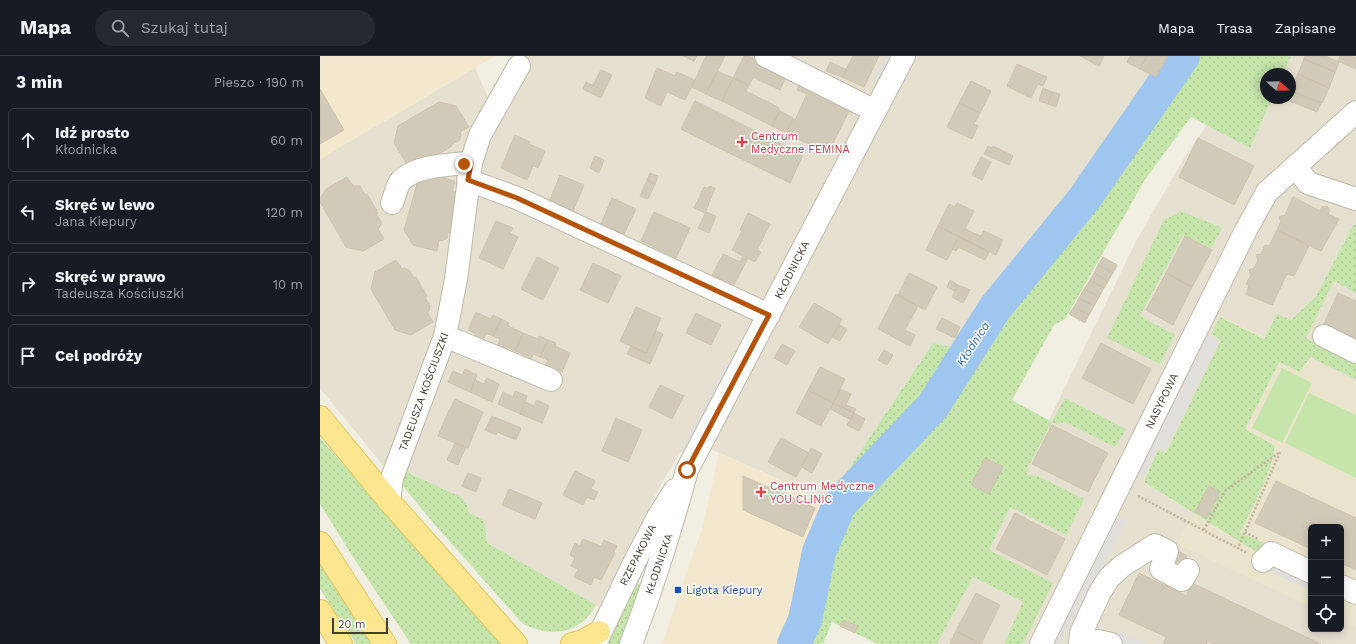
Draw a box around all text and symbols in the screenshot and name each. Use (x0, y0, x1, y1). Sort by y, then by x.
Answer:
search box (95, 10, 375, 46)
text: Mapa (20, 16, 71, 39)
icon: search (109, 17, 131, 39)
text: Szukaj tutaj (141, 19, 228, 37)
text: Mapa (1158, 20, 1194, 36)
text: Trasa (1216, 20, 1253, 36)
text: Zapisane (1275, 20, 1336, 36)
north arrow (1260, 68, 1296, 104)
text: 3 min (16, 72, 62, 92)
text: Pieszo · 190 m (214, 75, 304, 90)
text: Idź prosto (55, 124, 129, 142)
icon: ahead (17, 129, 39, 151)
place label: Centrum Medyczne FEMINA (751, 130, 850, 156)
text: 60 m (270, 133, 303, 148)
marker: Centrum Medyczne FEMINA (736, 136, 748, 148)
text: Kłodnicka (55, 142, 117, 157)
route end (455, 155, 473, 173)
text: Skręć w lewo (55, 196, 155, 214)
icon: left (17, 201, 39, 223)
text: 120 m (265, 205, 303, 220)
text: Jana Kiepury (55, 214, 137, 229)
street label: KŁODNICKA (772, 239, 812, 301)
text: Skręć w prawo (55, 268, 165, 286)
icon: right (17, 273, 39, 295)
text: 10 m (273, 277, 303, 292)
text: Tadeusza Kościuszki (55, 286, 184, 301)
water label: Kłodnica (954, 319, 993, 369)
street label: TADEUSZA KOŚCIUSZKI (396, 331, 452, 453)
icon: arrive (17, 345, 39, 367)
text: Cel podróży (55, 347, 142, 365)
street label: NASYPOWA (1143, 371, 1181, 431)
route start (678, 461, 696, 479)
place label: Centrum Medyczne YOU CLINIC (770, 480, 874, 506)
marker: Centrum Medyczne YOU CLINIC (755, 486, 767, 498)
street label: RZEPAKOWA (617, 522, 659, 588)
map controls (1308, 524, 1344, 632)
button: + (1308, 524, 1344, 560)
street label: KŁODNICKA (643, 532, 675, 596)
button: − (1308, 560, 1344, 596)
place label: Ligota Kiepury (686, 584, 763, 597)
marker: Ligota Kiepury (673, 585, 683, 595)
button: locate (1308, 596, 1344, 632)
scale bar (332, 616, 388, 635)
text: 20 m (338, 618, 366, 631)

